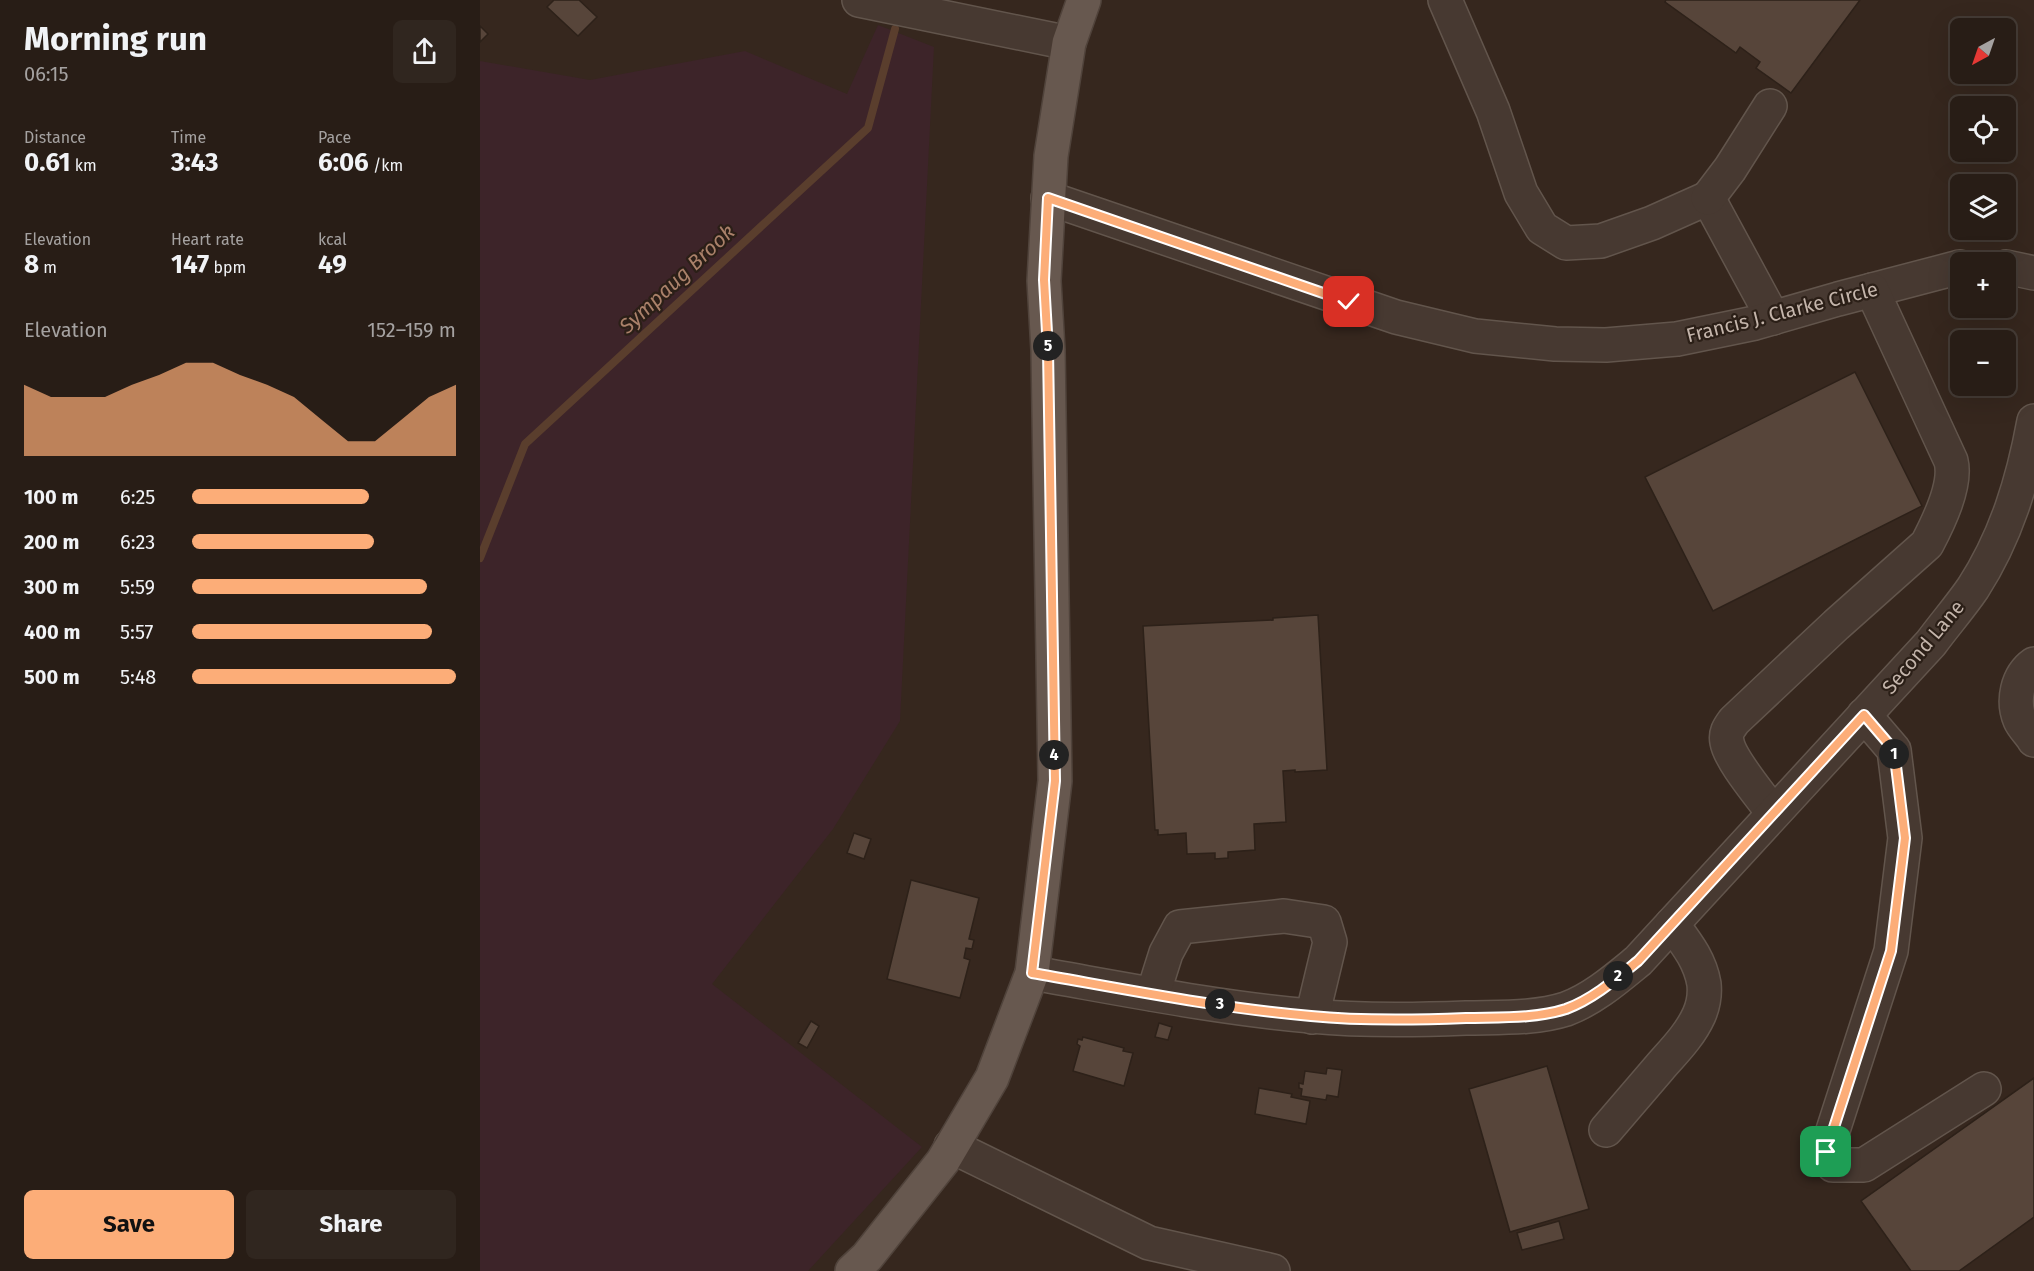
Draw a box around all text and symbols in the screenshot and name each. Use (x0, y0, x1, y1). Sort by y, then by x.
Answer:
north arrow (1950, 18, 2016, 84)
map controls (1950, 18, 2016, 396)
text: Morning run (24, 19, 207, 59)
button: share (393, 20, 456, 83)
text: 06:15 (24, 62, 69, 86)
button: locate (1950, 96, 2016, 162)
text: Distance (24, 128, 86, 147)
text: Time (171, 128, 206, 147)
text: Pace (318, 128, 351, 147)
text: 0.61 (24, 147, 70, 178)
text: 3:43 (171, 147, 218, 178)
text: 6:06 (318, 147, 369, 178)
text: km (70, 156, 97, 175)
text: /km (369, 156, 403, 175)
button: layers (1950, 174, 2016, 240)
water label: Sympaug Brook (613, 219, 740, 340)
text: Elevation (24, 230, 91, 249)
text: Heart rate (171, 230, 244, 249)
text: kcal (318, 230, 347, 249)
text: 8 (24, 249, 39, 280)
text: 147 (171, 249, 209, 280)
text: 49 (318, 249, 347, 280)
button: + (1950, 252, 2016, 318)
text: m (39, 258, 57, 277)
text: bpm (209, 258, 246, 277)
pin (1323, 276, 1374, 327)
street label: Francis J. Clarke Circle (1684, 277, 1880, 347)
icon: check (1332, 285, 1365, 318)
text: Elevation (24, 318, 108, 342)
text: 152–159 m (367, 318, 456, 342)
button: − (1950, 330, 2016, 396)
pin: 5 (1033, 331, 1063, 361)
text: 5 (1044, 336, 1052, 355)
text: 100 m (24, 485, 78, 509)
text: 6:25 (120, 485, 155, 509)
text: 200 m (24, 530, 79, 554)
text: 6:23 (120, 530, 155, 554)
text: 300 m (24, 575, 79, 599)
text: 5:59 (120, 575, 155, 599)
street label: Second Lane (1877, 595, 1969, 699)
text: 400 m (24, 620, 80, 644)
text: 5:57 (120, 620, 153, 644)
text: 500 m (24, 665, 80, 689)
text: 5:48 (120, 665, 156, 689)
pin: 1 (1879, 739, 1909, 769)
pin: 4 (1039, 740, 1069, 770)
text: 1 (1890, 744, 1898, 763)
text: 4 (1049, 745, 1059, 764)
pin: 2 (1603, 961, 1633, 991)
text: 2 (1614, 966, 1622, 985)
pin: 3 (1205, 989, 1235, 1019)
text: 3 (1216, 994, 1224, 1013)
pin (1800, 1126, 1851, 1177)
icon: arrive (1809, 1135, 1842, 1168)
button: Save (24, 1190, 234, 1259)
button: Share (246, 1190, 456, 1259)

